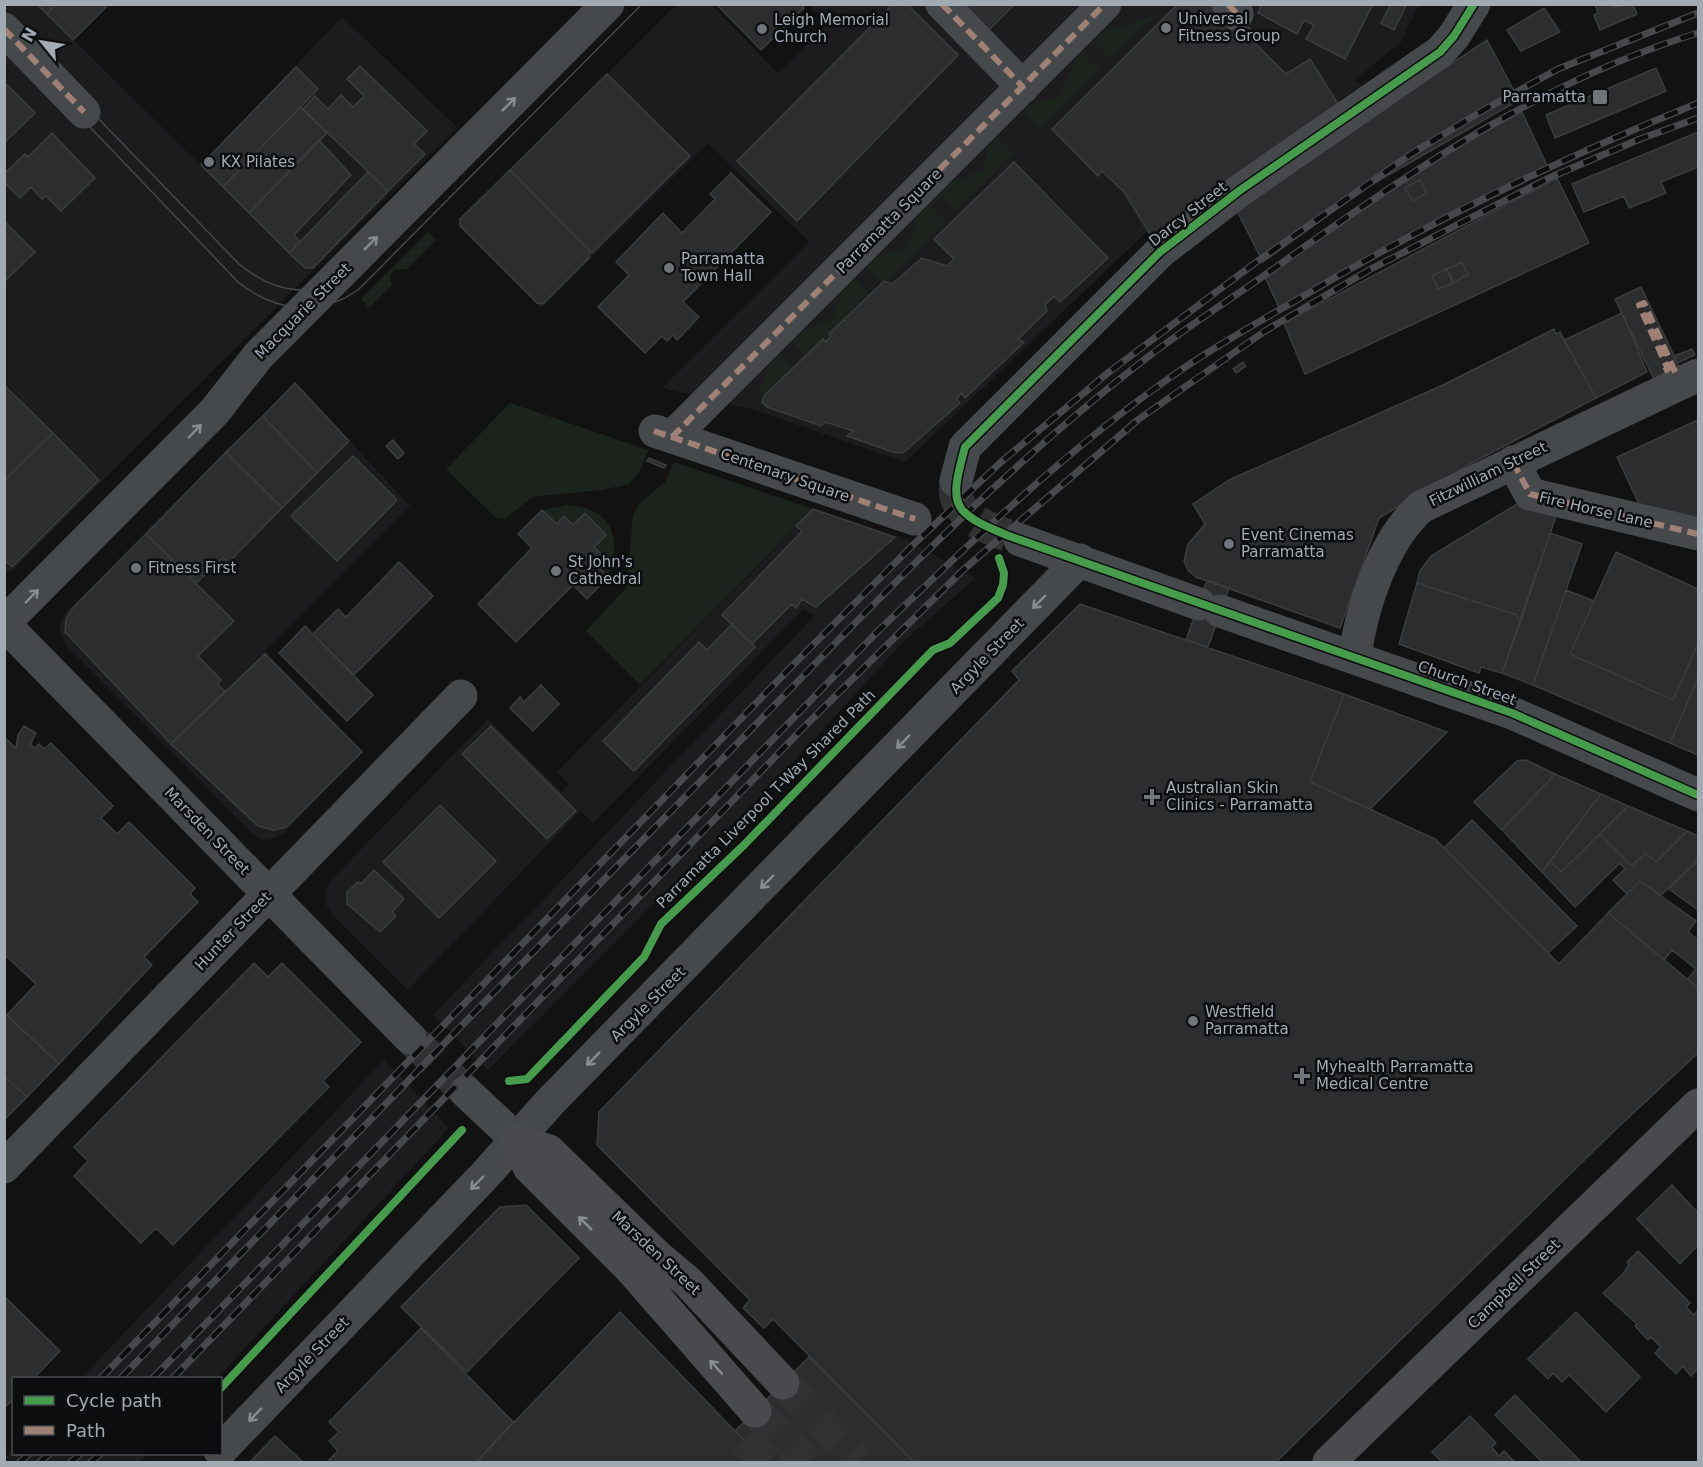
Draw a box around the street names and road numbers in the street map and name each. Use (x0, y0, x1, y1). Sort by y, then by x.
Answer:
street label: Parramatta Square (833, 165, 945, 277)
street label: Darcy Street (1145, 178, 1231, 250)
street label: Macquarie Street (251, 259, 355, 363)
street label: Fitzwilliam Street (1426, 438, 1550, 510)
street label: Centenary Square (718, 444, 852, 506)
street label: Fire Horse Lane (1537, 488, 1655, 532)
street label: Argyle Street (946, 614, 1028, 698)
street label: Church Street (1415, 657, 1519, 709)
street label: Parramatta Liverpool T-Way Shared Path (653, 686, 879, 912)
street label: Marsden Street (161, 783, 253, 879)
street label: Hunter Street (191, 888, 275, 974)
street label: Argyle Street (607, 963, 689, 1045)
street label: Marsden Street (608, 1207, 704, 1299)
street label: Campbell Street (1464, 1235, 1564, 1333)
street label: Argyle Street (271, 1313, 353, 1397)

